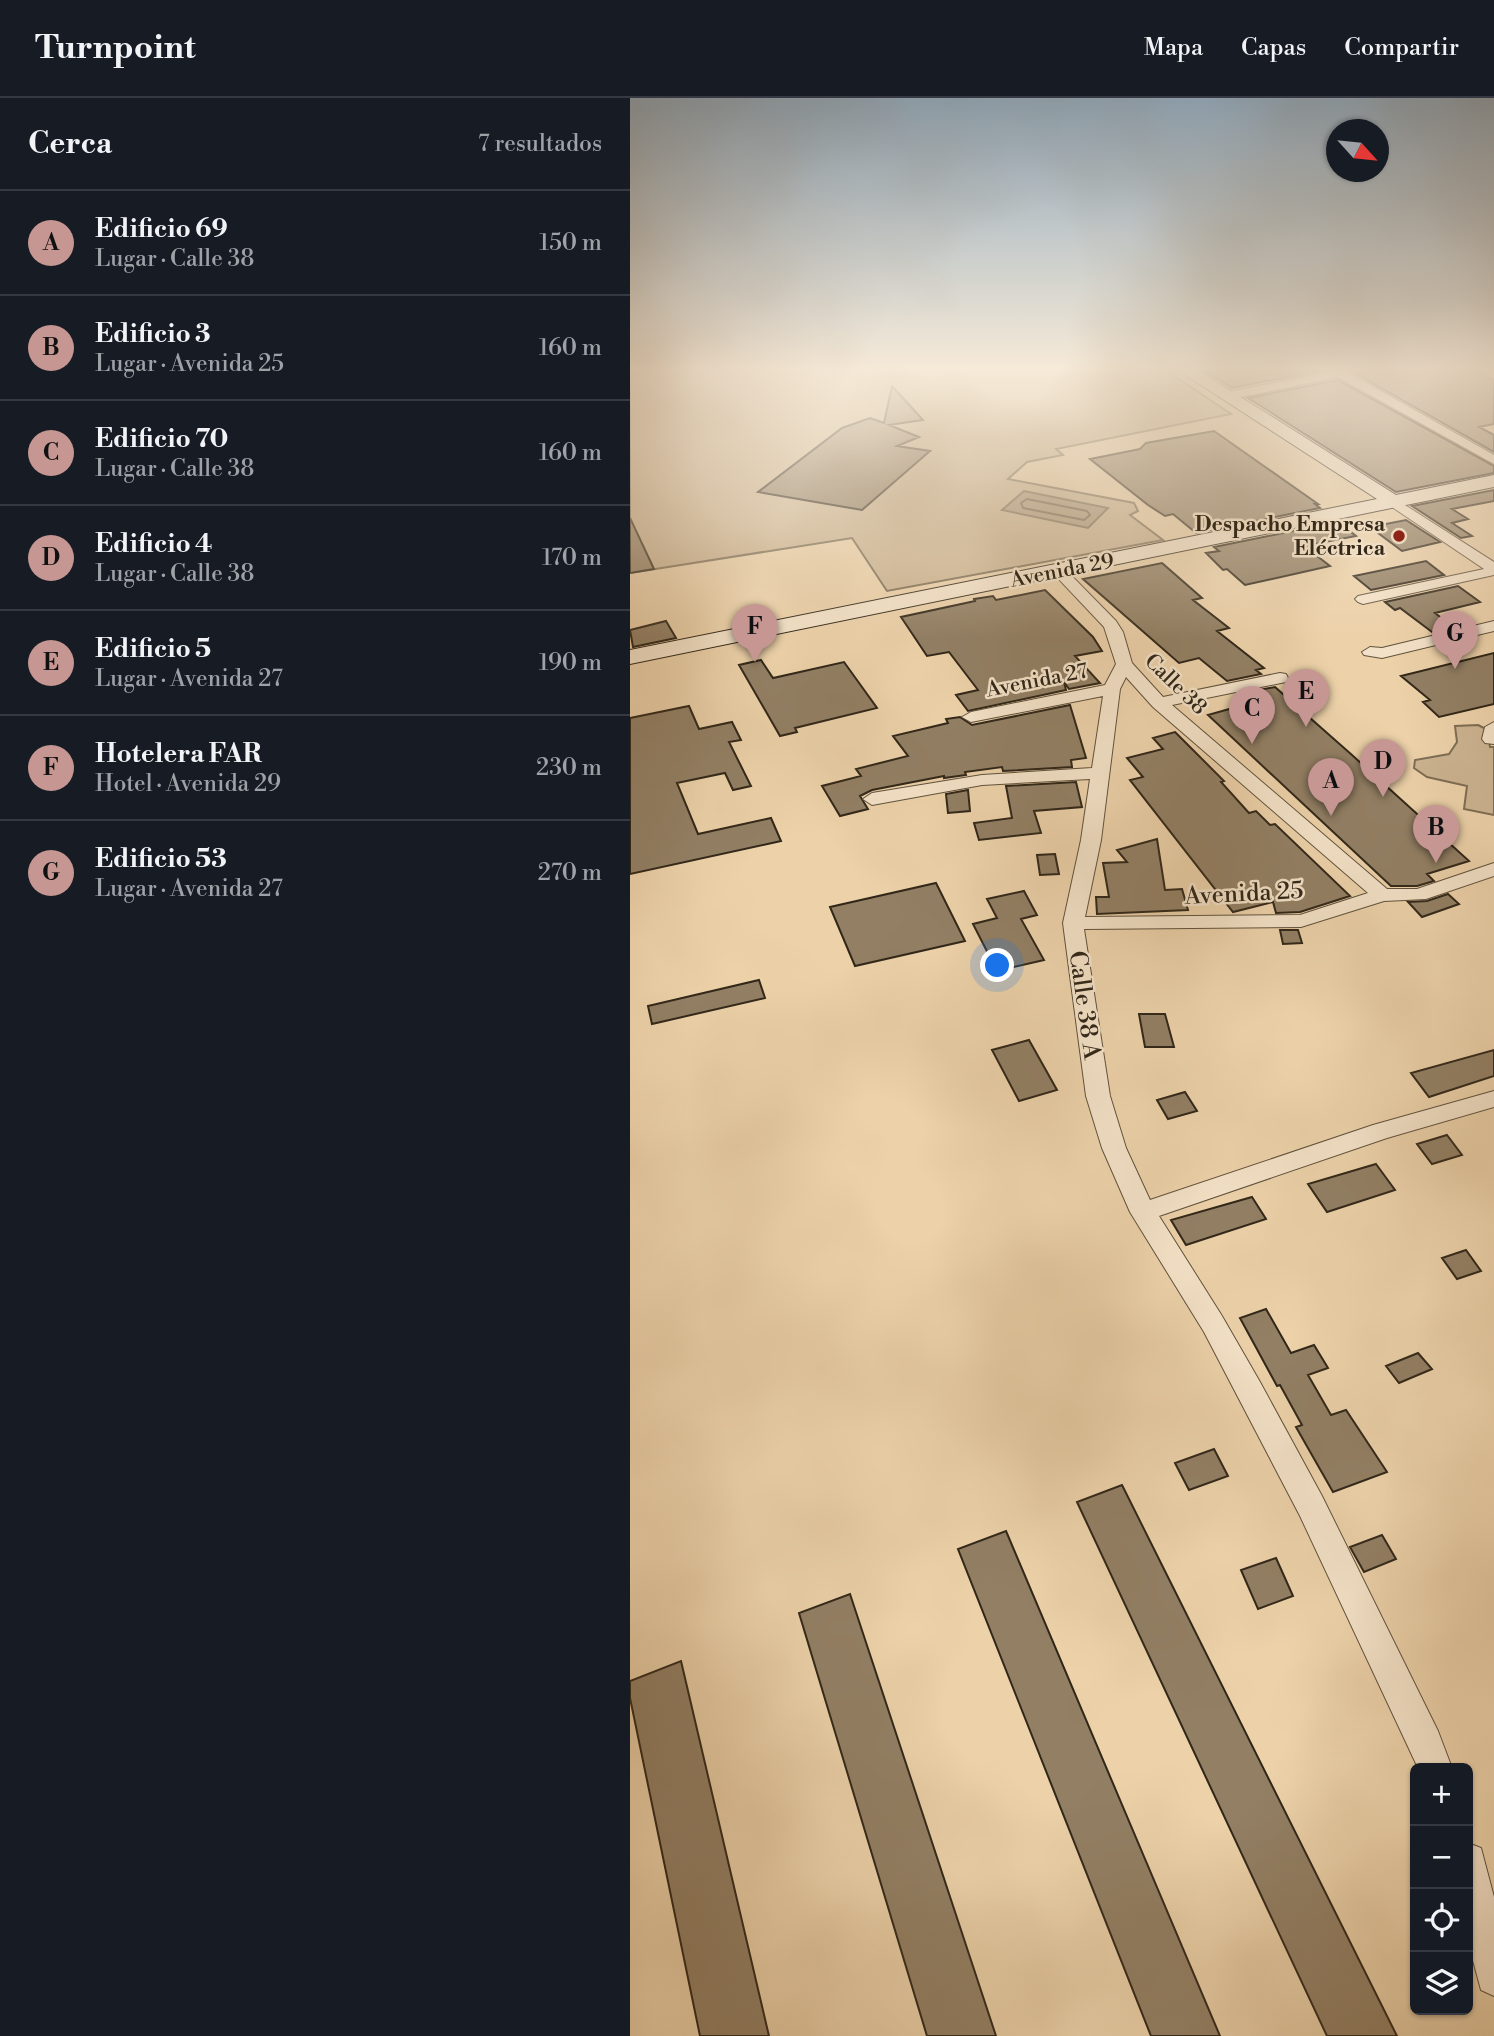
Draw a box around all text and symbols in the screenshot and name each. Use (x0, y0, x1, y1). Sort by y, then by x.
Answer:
text: Turnpoint (35, 28, 196, 69)
text: Mapa (1144, 33, 1203, 63)
text: Capas (1241, 33, 1306, 63)
text: Compartir (1344, 33, 1459, 63)
north arrow (1326, 119, 1389, 182)
text: Cerca (28, 125, 112, 163)
text: 7 resultados (478, 130, 602, 158)
text: Edificio 69 (95, 213, 228, 245)
text: A (43, 229, 59, 257)
text: 150 m (539, 229, 602, 257)
text: Lugar · Calle 38 (95, 245, 254, 273)
text: Edificio 3 (95, 318, 211, 350)
text: B (42, 334, 60, 362)
text: 160 m (539, 334, 602, 362)
text: Lugar · Avenida 25 (95, 350, 284, 378)
text: Edificio 70 (95, 423, 228, 455)
text: C (43, 439, 59, 467)
text: 160 m (539, 439, 602, 467)
text: Lugar · Calle 38 (95, 455, 254, 483)
place label: Despacho Empresa Eléctrica (1195, 512, 1386, 562)
text: Edificio 4 (95, 528, 212, 560)
marker: Despacho Empresa Eléctrica (1391, 528, 1407, 544)
text: D (42, 544, 60, 572)
text: 170 m (542, 544, 602, 572)
street label: Avenida 29 (1007, 548, 1116, 594)
text: Lugar · Calle 38 (95, 560, 254, 588)
pin: F (732, 604, 778, 662)
pin: G (1432, 611, 1478, 669)
text: Edificio 5 (95, 633, 211, 665)
text: E (43, 649, 59, 677)
text: 190 m (539, 649, 602, 677)
street label: Calle 38 (1139, 649, 1212, 721)
street label: Avenida 27 (983, 658, 1091, 704)
text: Lugar · Avenida 27 (95, 665, 283, 693)
pin: E (1283, 669, 1329, 727)
pin: C (1229, 686, 1275, 744)
text: Hotelera FAR (95, 738, 262, 770)
pin: D (1360, 739, 1406, 797)
text: F (43, 754, 59, 782)
text: 230 m (536, 754, 602, 782)
pin: A (1308, 758, 1354, 816)
text: Hotel · Avenida 29 (95, 770, 281, 798)
pin: B (1413, 805, 1459, 863)
text: Edificio 53 (95, 843, 227, 875)
text: G (42, 859, 60, 887)
text: 270 m (538, 859, 602, 887)
text: Lugar · Avenida 27 (95, 875, 283, 903)
street label: Avenida 25 (1183, 876, 1304, 912)
your location (980, 948, 1014, 982)
street label: Calle 38 A (1062, 949, 1107, 1062)
map controls (1410, 1763, 1473, 2015)
button: + (1410, 1763, 1473, 1826)
button: − (1410, 1826, 1473, 1889)
button: locate (1410, 1889, 1473, 1952)
button: layers (1410, 1952, 1473, 2015)

